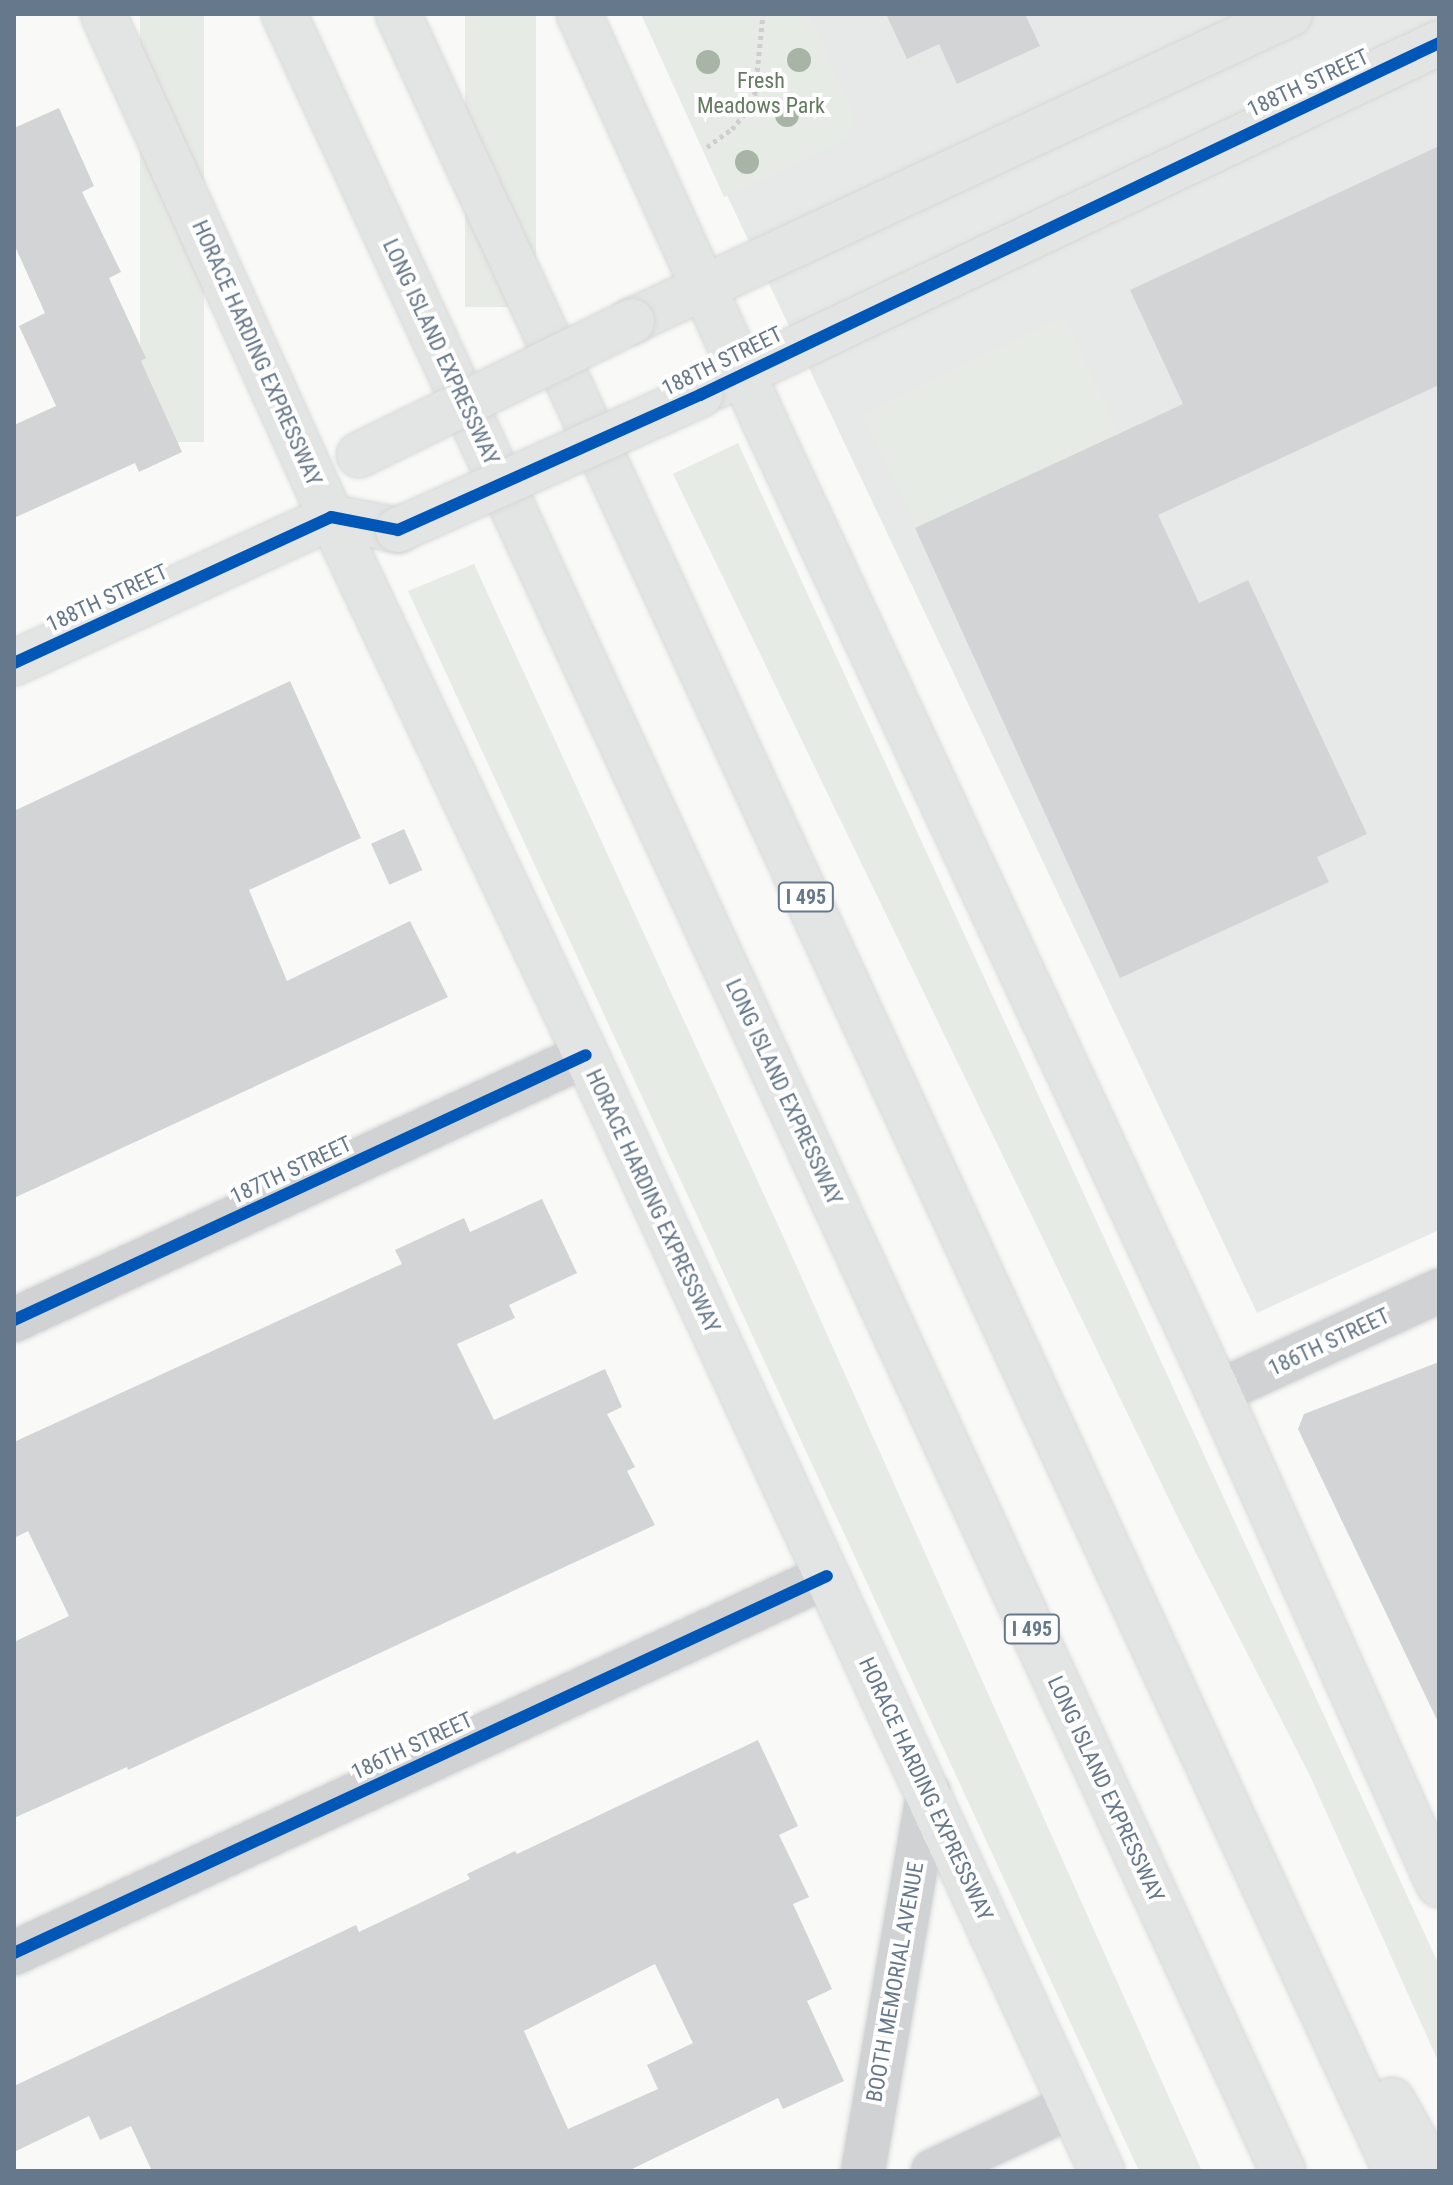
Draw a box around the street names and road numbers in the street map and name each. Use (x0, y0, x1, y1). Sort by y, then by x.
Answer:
street label: 188TH STREET (1243, 43, 1373, 123)
street label: HORACE HARDING EXPRESSWAY (186, 216, 328, 490)
street label: LONG ISLAND EXPRESSWAY (377, 235, 505, 469)
street label: 188TH STREET (657, 320, 787, 402)
street label: 188TH STREET (42, 558, 172, 638)
road number: I 495 (776, 881, 836, 913)
street label: LONG ISLAND EXPRESSWAY (720, 975, 848, 1209)
street label: HORACE HARDING EXPRESSWAY (580, 1065, 726, 1337)
street label: 187TH STREET (226, 1130, 356, 1210)
street label: 186TH STREET (1264, 1302, 1394, 1382)
road number: I 495 (1002, 1613, 1062, 1645)
street label: HORACE HARDING EXPRESSWAY (853, 1653, 999, 1925)
street label: LONG ISLAND EXPRESSWAY (1042, 1672, 1170, 1906)
street label: 186TH STREET (347, 1706, 477, 1786)
street label: BOOTH MEMORIAL AVENUE (861, 1860, 929, 2104)

